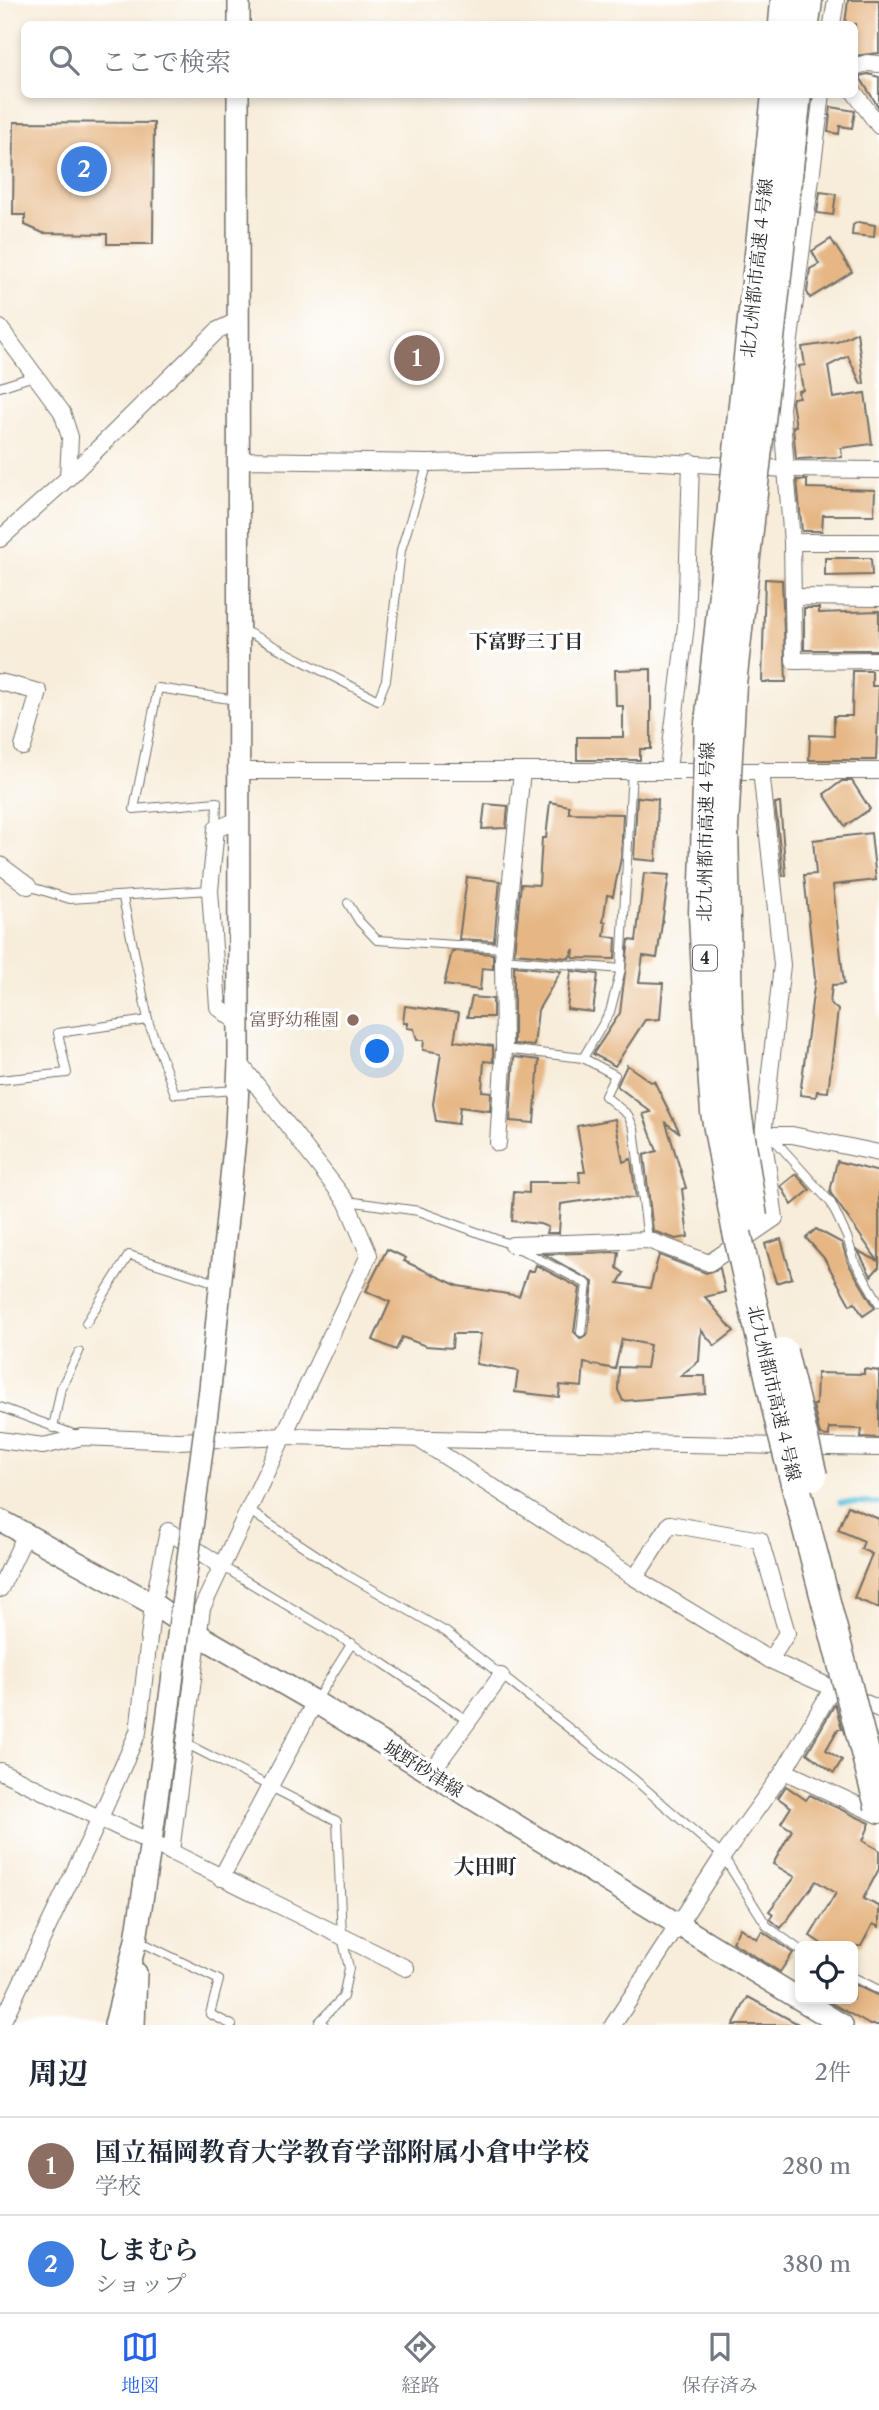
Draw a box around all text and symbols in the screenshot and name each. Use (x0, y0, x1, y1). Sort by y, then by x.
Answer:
search box (21, 21, 858, 98)
icon: search (45, 41, 83, 79)
text: ここで検索 (101, 46, 231, 78)
pin: 2 (61, 143, 107, 195)
street label: 北九州都市高速４号線 (737, 177, 777, 359)
pin: 1 (394, 332, 440, 384)
district label: 下富野三丁目 (469, 630, 583, 653)
street label: 北九州都市高速４号線 (693, 742, 719, 922)
road number: 4 (693, 946, 717, 970)
place label: 富野幼稚園 (249, 1009, 339, 1031)
marker: 富野幼稚園 (345, 1012, 361, 1028)
your location (360, 1034, 394, 1068)
street label: 北九州都市高速４号線 (743, 1303, 805, 1483)
street label: 城野砂津線 (379, 1736, 467, 1802)
district label: 大田町 (454, 1854, 517, 1879)
map controls (795, 1941, 858, 2004)
button: locate (795, 1941, 858, 2004)
text: 周辺 (28, 2055, 88, 2092)
text: 2件 (815, 2058, 851, 2086)
text: 国立福岡教育大学教育学部附属小倉中学校 (95, 2136, 589, 2168)
text: 1 (46, 2152, 56, 2180)
text: 280 m (782, 2152, 851, 2180)
text: 学校 (95, 2172, 141, 2200)
text: しまむら (95, 2234, 199, 2266)
text: 2 (44, 2250, 58, 2278)
text: 380 m (783, 2250, 851, 2278)
text: ショップ (95, 2270, 187, 2298)
tab: 地図 (121, 2328, 159, 2397)
tab: 経路 (401, 2328, 440, 2397)
tab: 保存済み (682, 2328, 758, 2397)

